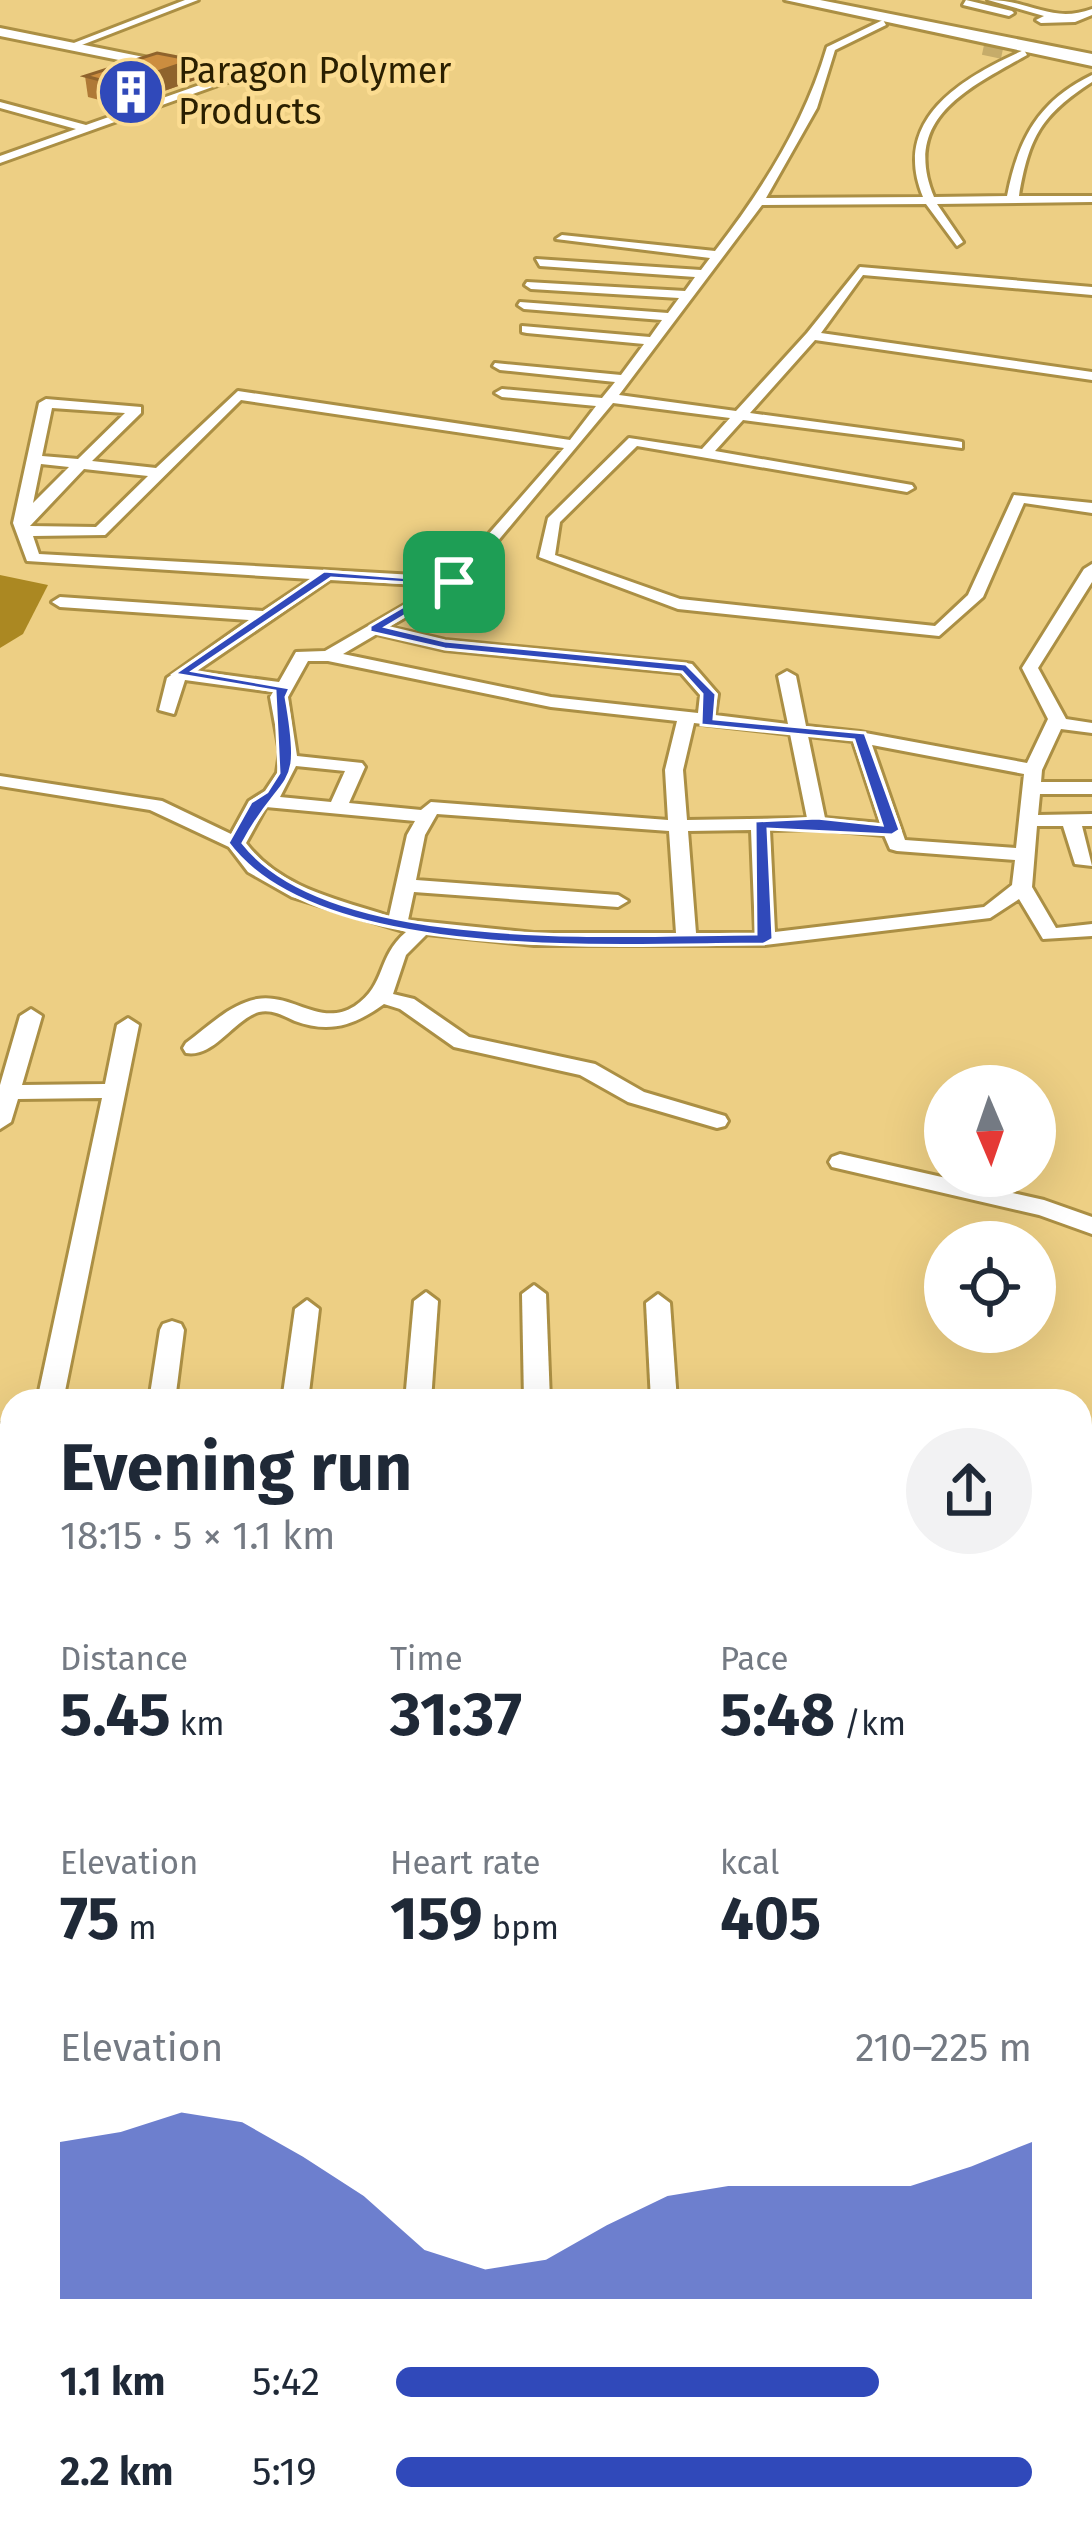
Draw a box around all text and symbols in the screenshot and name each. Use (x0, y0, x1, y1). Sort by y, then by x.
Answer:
place label: Paragon Polymer Products (178, 49, 451, 134)
building icon: Paragon Polymer Products (96, 57, 166, 127)
pin (403, 531, 505, 633)
icon: arrive (421, 549, 487, 615)
north arrow (924, 1065, 1056, 1197)
map controls (924, 1065, 1056, 1353)
button: locate (924, 1221, 1056, 1353)
text: Evening run (60, 1428, 412, 1507)
button: share (906, 1428, 1032, 1554)
text: 18:15 · 5 × 1.1 km (60, 1513, 335, 1559)
text: Distance (60, 1639, 188, 1679)
text: Time (390, 1639, 463, 1679)
text: Pace (720, 1639, 788, 1679)
text: 5.45 (60, 1679, 171, 1751)
text: 31:37 (390, 1679, 522, 1751)
text: 5:48 (720, 1679, 835, 1751)
text: km (171, 1704, 225, 1744)
text: /km (835, 1704, 906, 1744)
text: Elevation (60, 1843, 198, 1883)
text: Heart rate (390, 1843, 540, 1883)
text: kcal (720, 1843, 779, 1883)
text: 75 (60, 1883, 120, 1955)
text: 159 (390, 1883, 483, 1955)
text: 405 (720, 1883, 821, 1955)
text: m (120, 1908, 157, 1948)
text: bpm (483, 1908, 559, 1948)
text: Elevation (60, 2025, 223, 2071)
text: 210–225 m (855, 2025, 1032, 2071)
text: 1.1 km (60, 2359, 165, 2405)
text: 5:42 (252, 2359, 320, 2405)
text: 2.2 km (60, 2449, 173, 2495)
text: 5:19 (252, 2449, 317, 2495)

